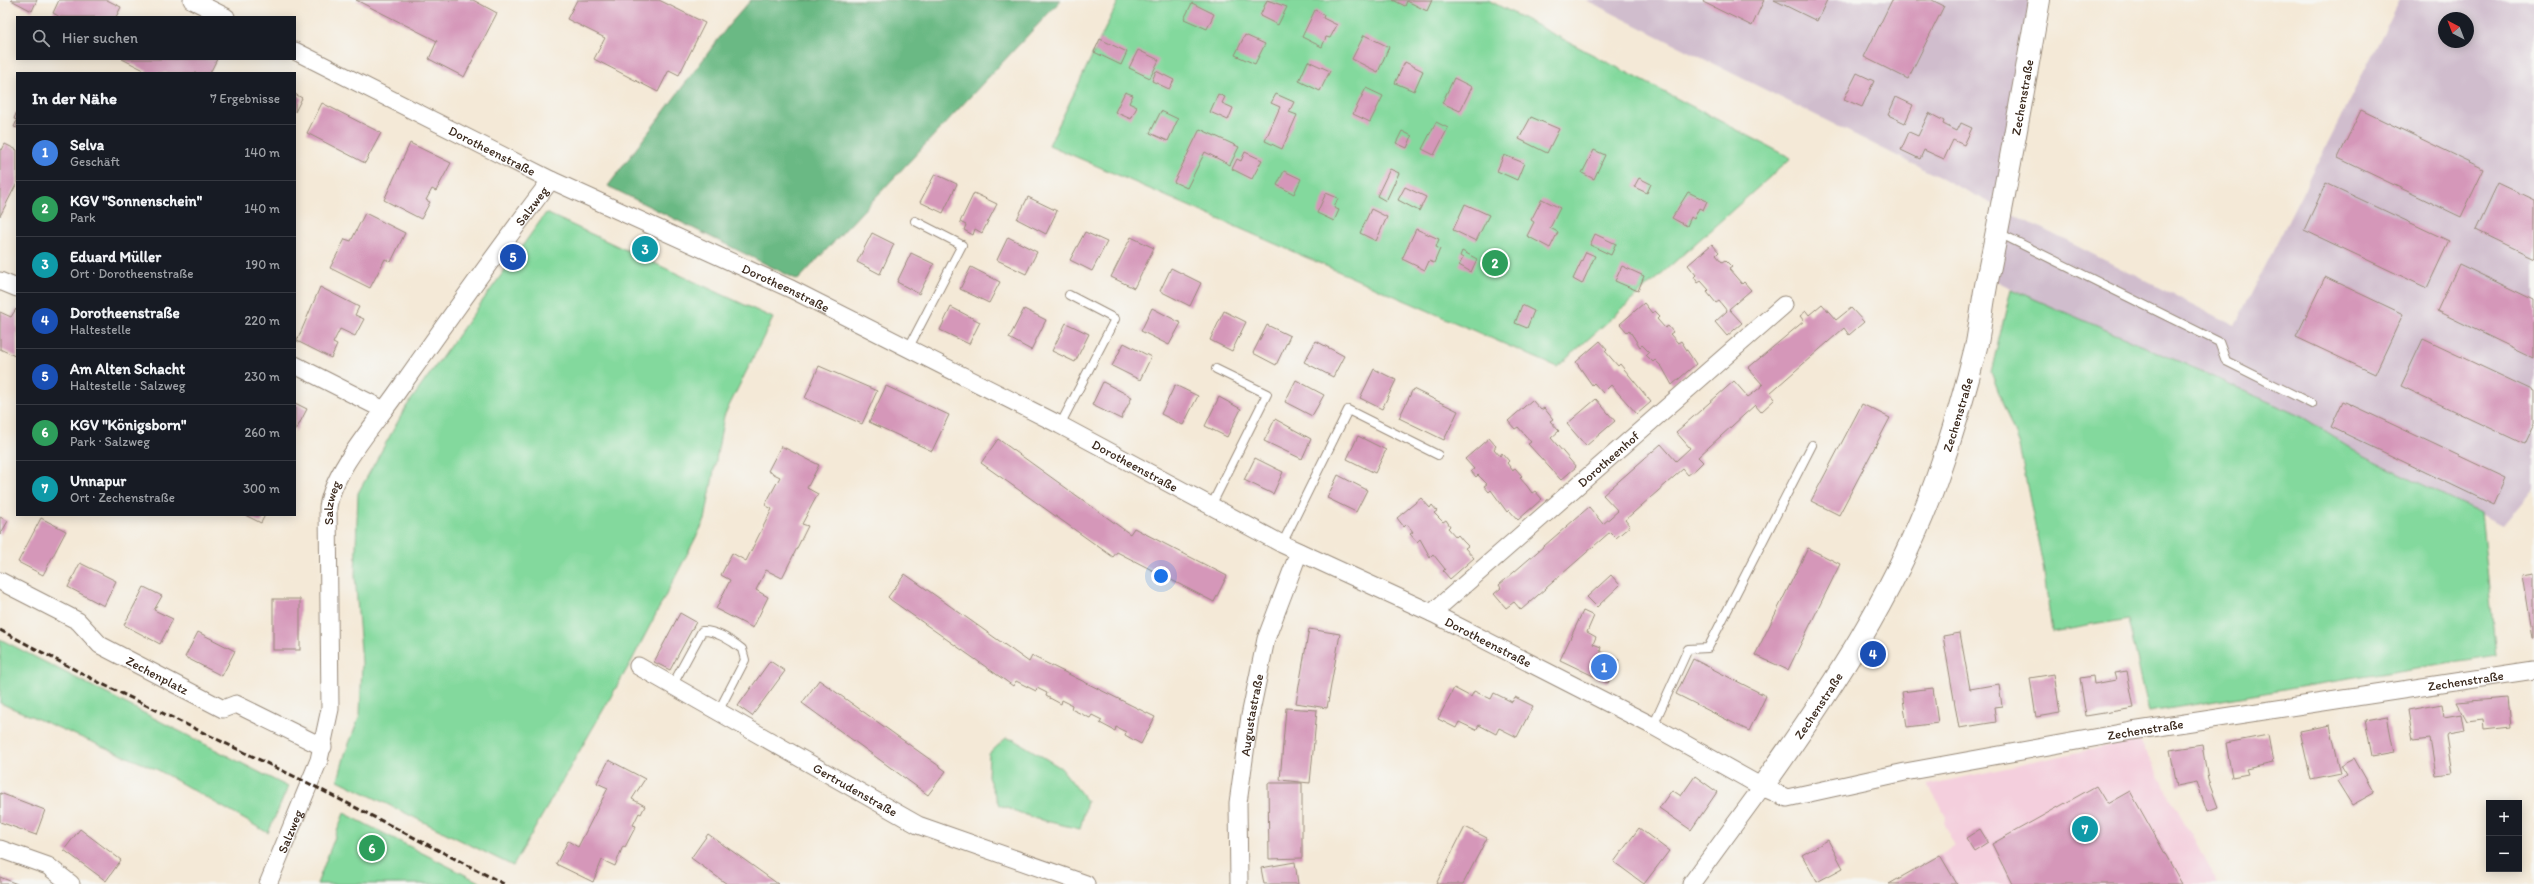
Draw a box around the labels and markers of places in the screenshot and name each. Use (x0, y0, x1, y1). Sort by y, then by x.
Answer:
pin: 3 (632, 234, 658, 264)
pin: 5 (500, 242, 526, 272)
pin: 2 (1482, 248, 1508, 278)
pin: 4 (1860, 639, 1886, 669)
pin: 1 (1591, 652, 1617, 682)
pin: 7 (2072, 814, 2098, 844)
pin: 6 (359, 833, 385, 863)

